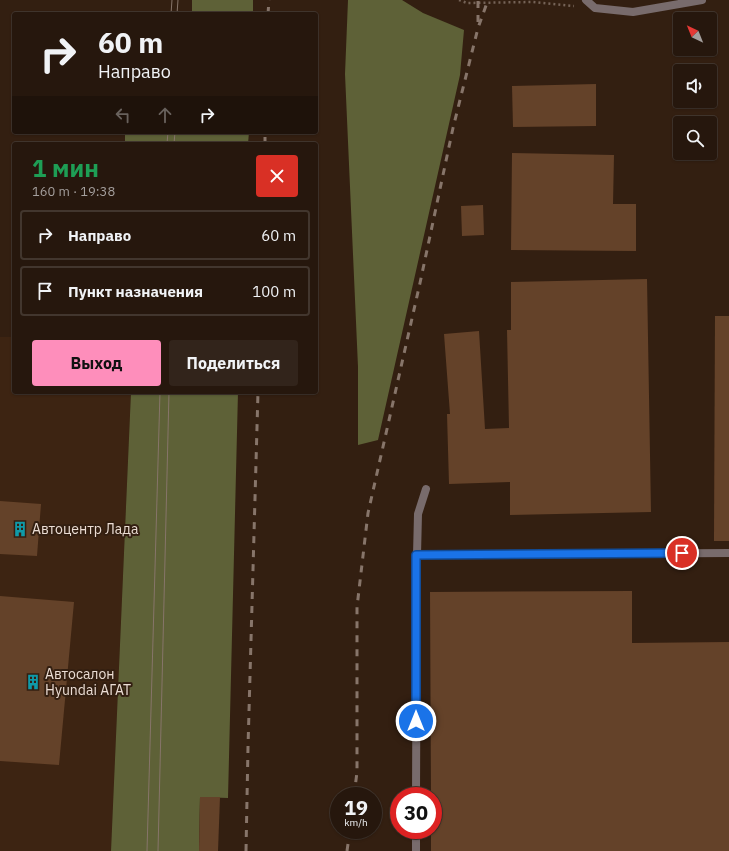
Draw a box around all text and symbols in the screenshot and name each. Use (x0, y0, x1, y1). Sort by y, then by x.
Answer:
north arrow (673, 12, 717, 56)
map controls (673, 12, 717, 160)
text: 60 m (98, 24, 163, 61)
icon: right (32, 28, 84, 80)
text: Направо (98, 60, 171, 83)
button: sound (673, 64, 717, 108)
icon: left (112, 104, 134, 126)
icon: ahead (154, 104, 176, 126)
icon: right (196, 104, 218, 126)
button: search (673, 116, 717, 160)
text: 1 мин (32, 152, 99, 184)
button: close (256, 155, 298, 197)
text: 160 m · 19:38 (32, 183, 115, 200)
icon: right (34, 224, 56, 246)
text: Направо (68, 226, 131, 245)
text: 60 m (261, 226, 296, 245)
icon: arrive (34, 280, 56, 302)
text: Пункт назначения (68, 282, 203, 301)
text: 100 m (252, 282, 296, 301)
button: Выход (32, 340, 161, 386)
button: Поделиться (169, 340, 298, 386)
building icon: Автоцентр Лада (11, 520, 29, 538)
place label: Автоцентр Лада (32, 520, 139, 538)
pin (665, 536, 699, 570)
icon: arrive (671, 542, 693, 564)
place label: Автосалон Hyundai АГАТ (45, 665, 131, 699)
building icon: Автосалон Hyundai АГАТ (24, 673, 42, 691)
position arrow (395, 700, 437, 742)
speed limit sign: 30 (390, 787, 442, 839)
text: 19 (344, 794, 368, 821)
text: km/h (344, 816, 368, 829)

